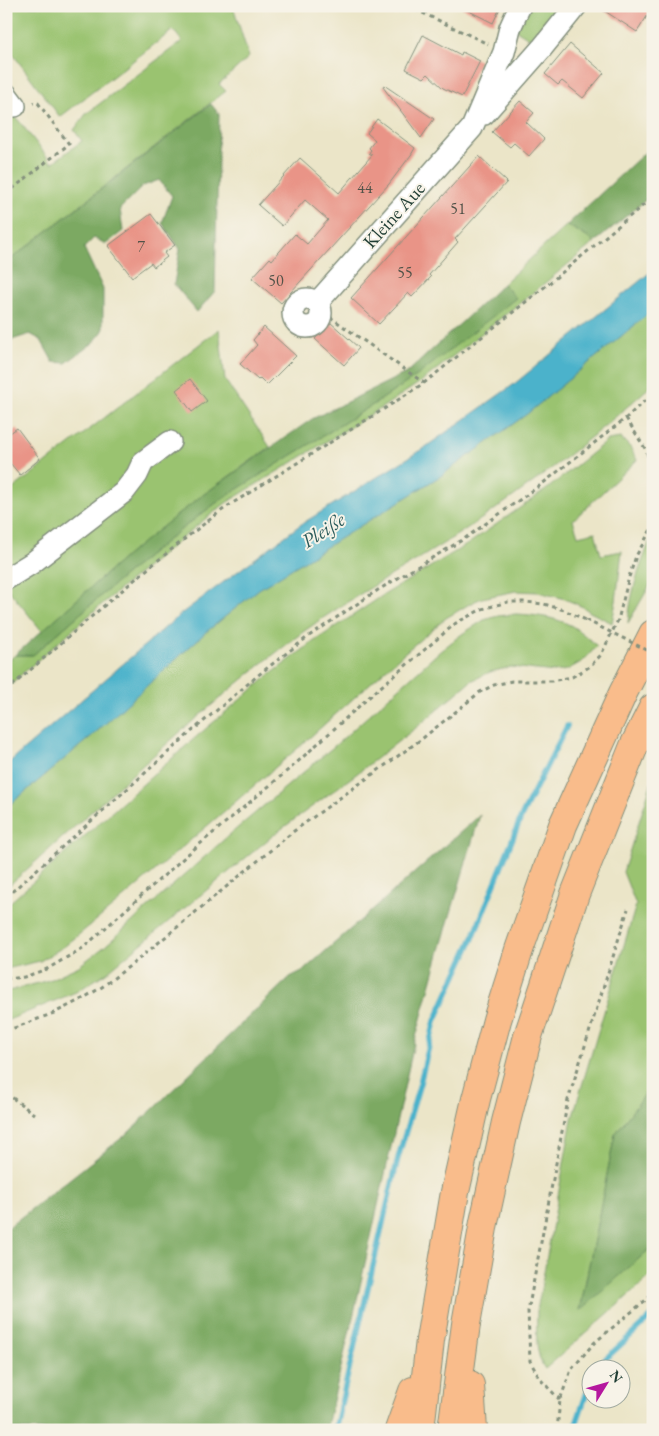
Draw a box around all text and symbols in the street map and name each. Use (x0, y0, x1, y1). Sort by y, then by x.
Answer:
street label: Kleine Aue (357, 176, 431, 254)
house number: 44 (357, 177, 373, 198)
house number: 51 (450, 198, 466, 219)
house number: 7 (137, 236, 145, 257)
house number: 55 (397, 262, 413, 283)
house number: 50 (268, 270, 284, 291)
water label: Pleiße (296, 506, 350, 554)
north arrow (582, 1358, 632, 1408)
text: N (606, 1366, 627, 1387)

